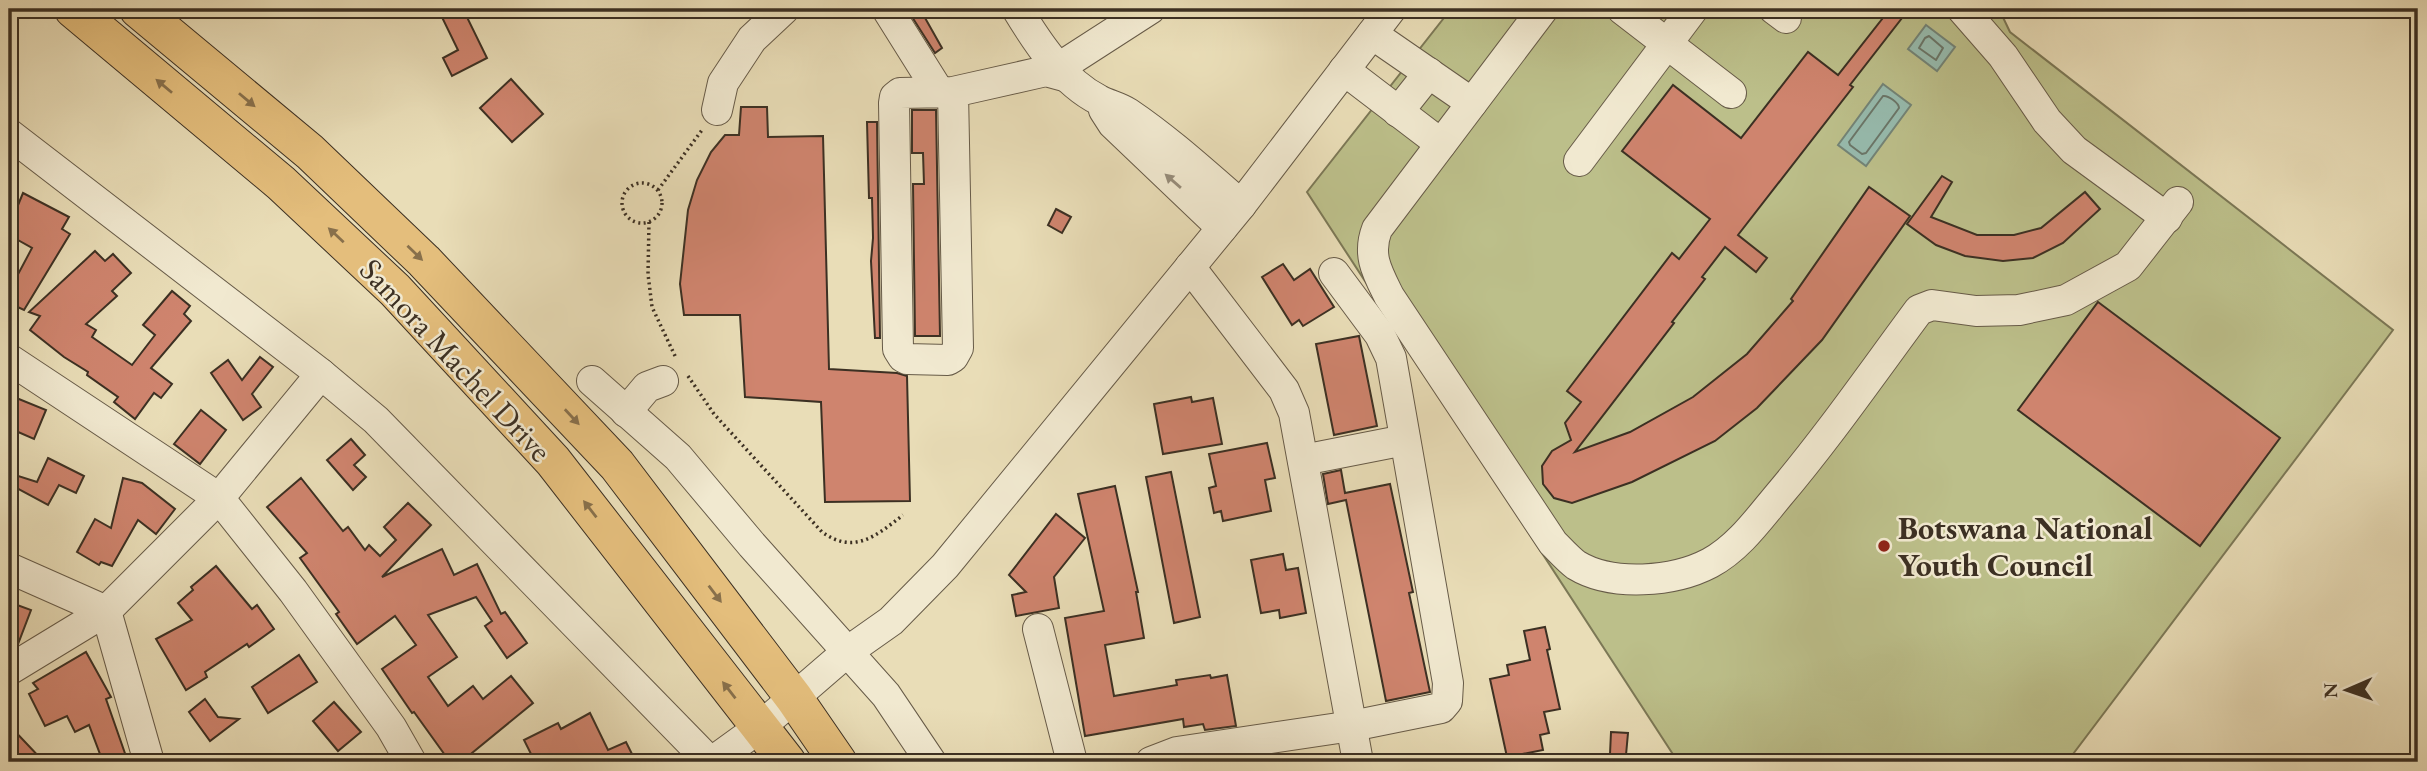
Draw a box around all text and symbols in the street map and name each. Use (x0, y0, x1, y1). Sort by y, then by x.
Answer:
one-way arrow (156, 79, 173, 94)
one-way arrow (238, 92, 256, 107)
one-way arrow (1164, 174, 1181, 189)
one-way arrow (327, 227, 345, 243)
one-way arrow (406, 244, 423, 260)
street label: Samora Machel Drive (351, 249, 561, 471)
one-way arrow (564, 408, 580, 425)
one-way arrow (583, 501, 598, 519)
place label: Botswana National Youth Council (1898, 507, 2153, 586)
marker: Botswana National Youth Council (1876, 538, 1892, 554)
one-way arrow (708, 584, 723, 602)
north arrow (2312, 656, 2382, 726)
one-way arrow (722, 681, 737, 699)
text: N (2318, 682, 2343, 699)

